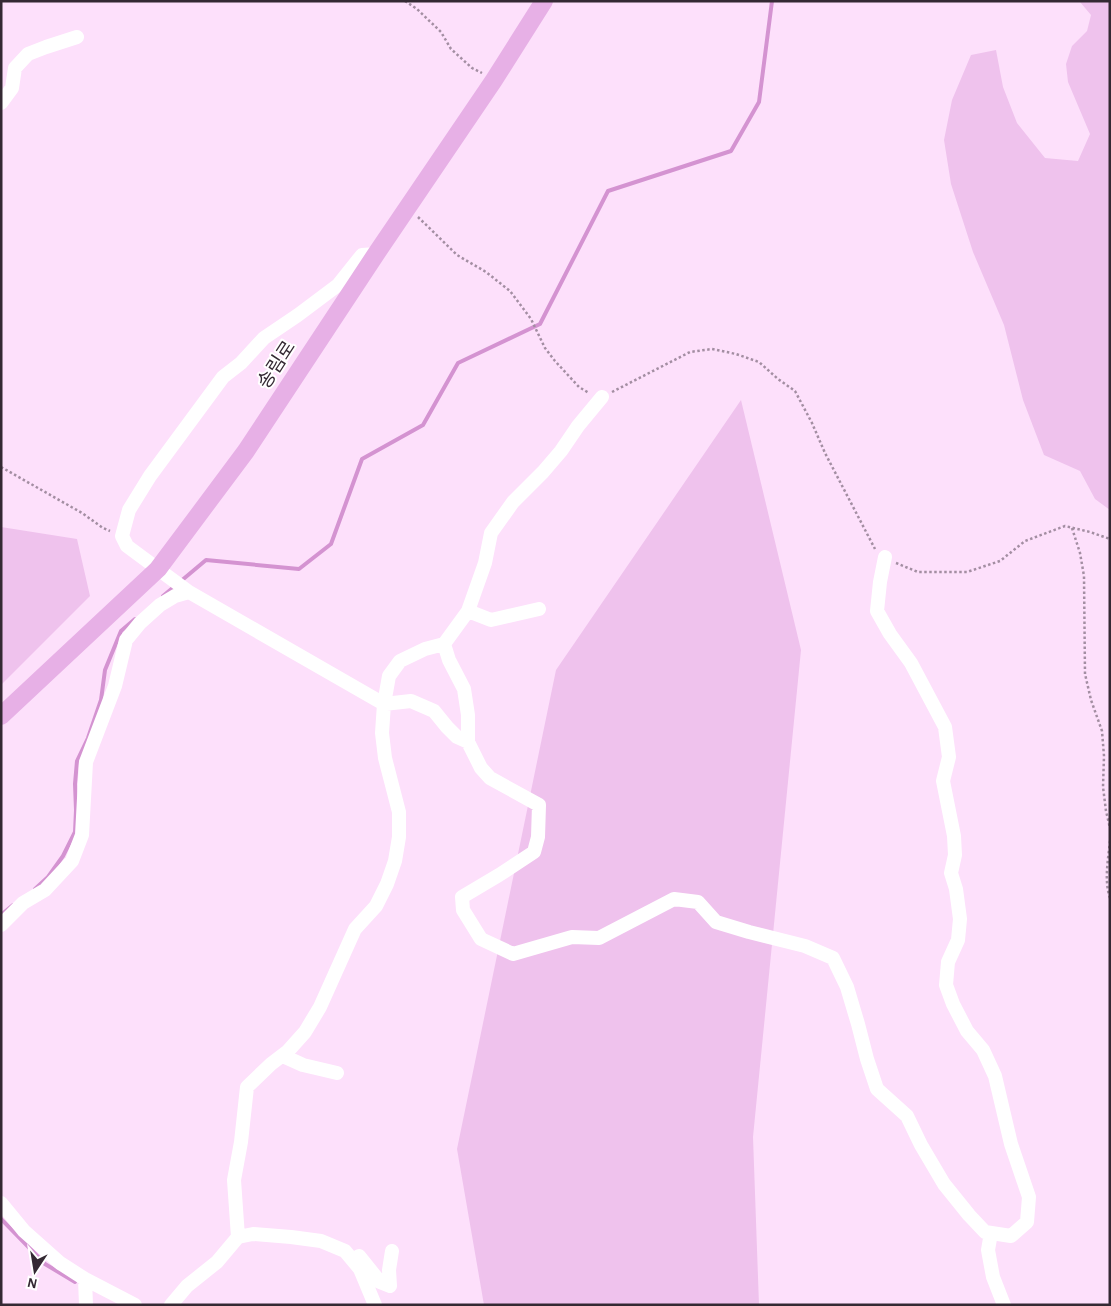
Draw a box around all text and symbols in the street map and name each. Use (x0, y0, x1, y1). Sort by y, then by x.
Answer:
street label: 송림로 (254, 337, 299, 392)
north arrow (10, 1246, 60, 1296)
text: N (26, 1275, 39, 1291)

